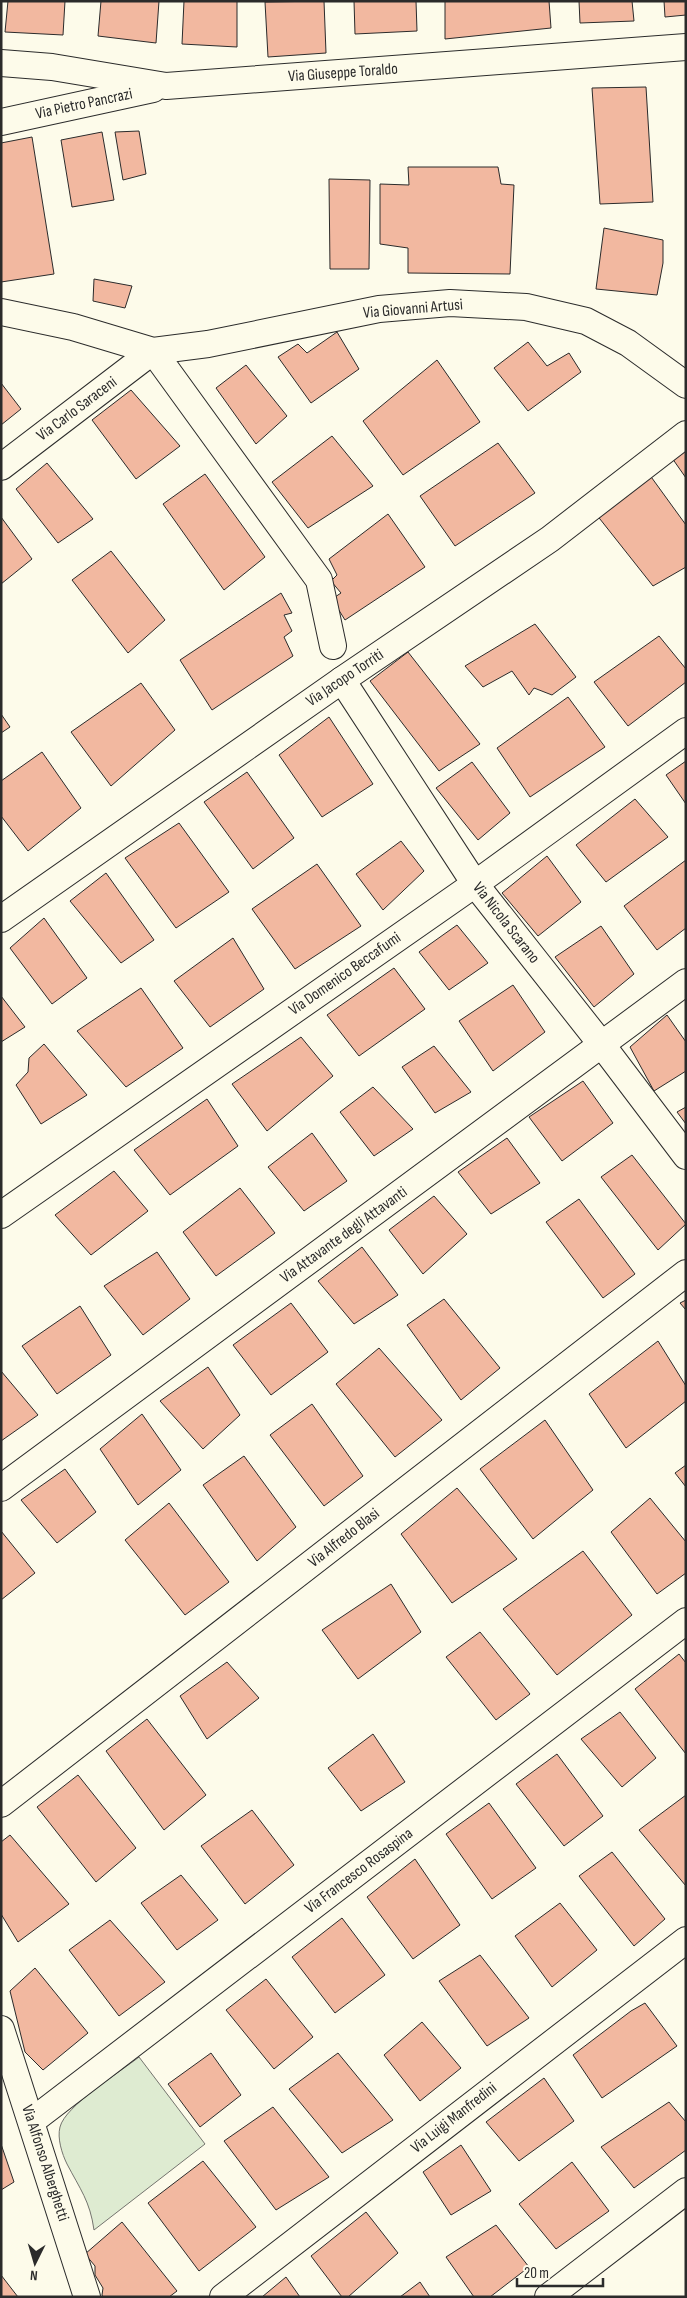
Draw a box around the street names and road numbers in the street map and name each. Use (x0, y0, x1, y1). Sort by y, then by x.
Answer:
street label: Via Giuseppe Toraldo (288, 60, 398, 86)
street label: Via Pietro Pancrazi (34, 84, 134, 124)
street label: Via Giovanni Artusi (362, 295, 464, 323)
street label: Via Carlo Saraceni (33, 373, 121, 445)
street label: Via Jacopo Torriti (303, 645, 387, 711)
street label: Via Nicola Scarano (468, 879, 544, 967)
street label: Via Domenico Beccafumi (285, 928, 405, 1020)
street label: Via Attavante degli Attavanti (277, 1183, 411, 1287)
street label: Via Alfredo Blasi (305, 1504, 383, 1572)
street label: Via Francesco Rosaspina (301, 1824, 417, 1918)
street label: Via Luigi Manfredini (407, 2079, 501, 2157)
street label: Via Alfonso Alberghetti (17, 2102, 73, 2224)

